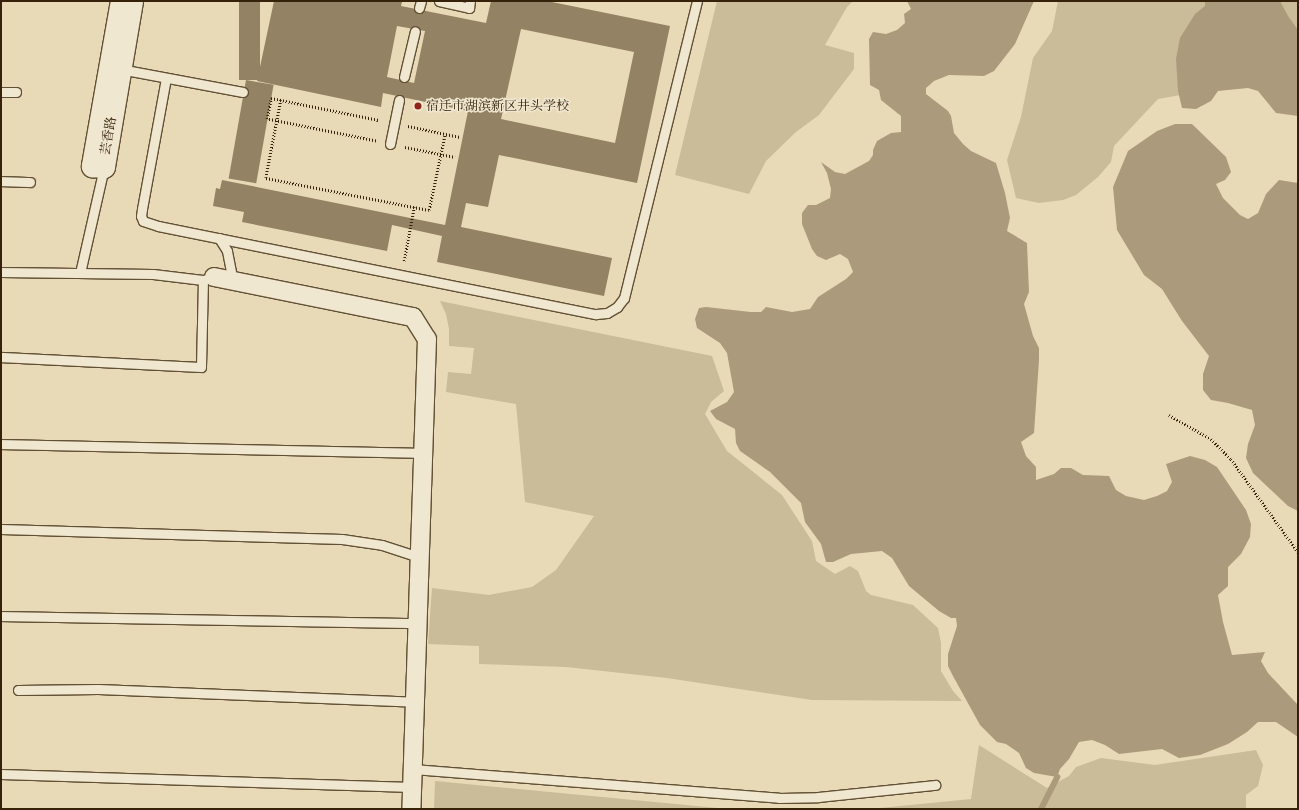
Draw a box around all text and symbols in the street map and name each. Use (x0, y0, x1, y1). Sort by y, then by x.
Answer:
place label: 宿迁市湖滨新区井头学校 (426, 98, 569, 114)
marker: 宿迁市湖滨新区井头学校 (413, 101, 423, 111)
street label: 芸香路 (98, 115, 120, 157)

